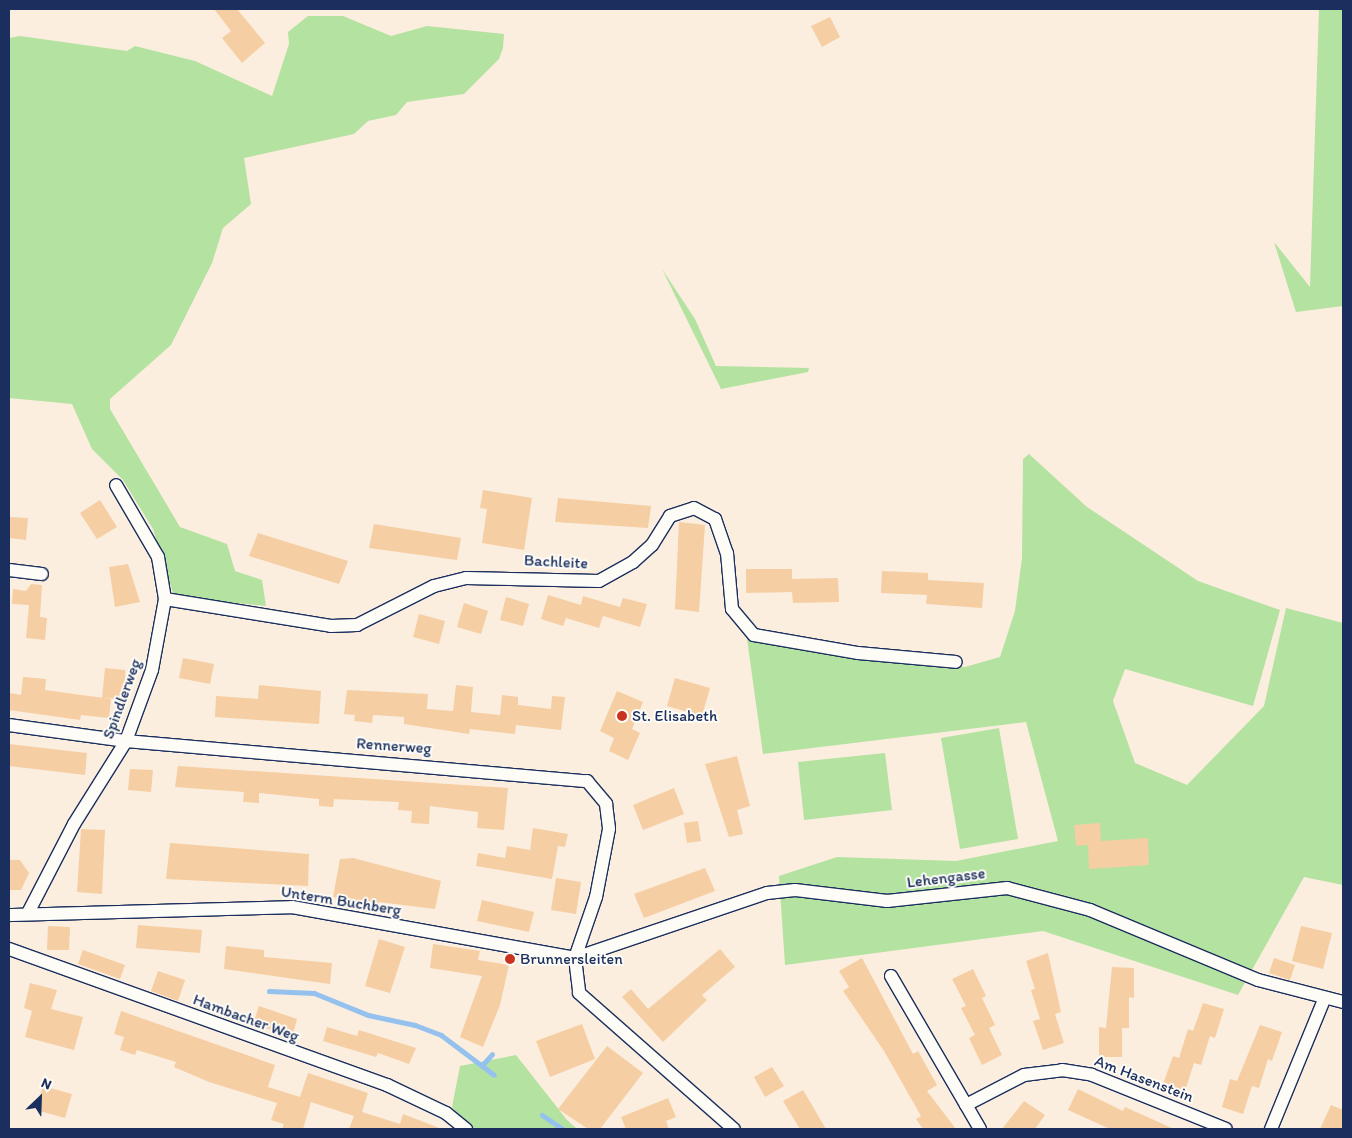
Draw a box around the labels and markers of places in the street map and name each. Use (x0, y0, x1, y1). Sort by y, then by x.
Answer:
place label: St. Elisabeth (632, 706, 717, 726)
marker: St. Elisabeth (616, 710, 628, 722)
place label: Brunnersleiten (520, 949, 623, 969)
marker: Brunnersleiten (504, 953, 516, 965)

